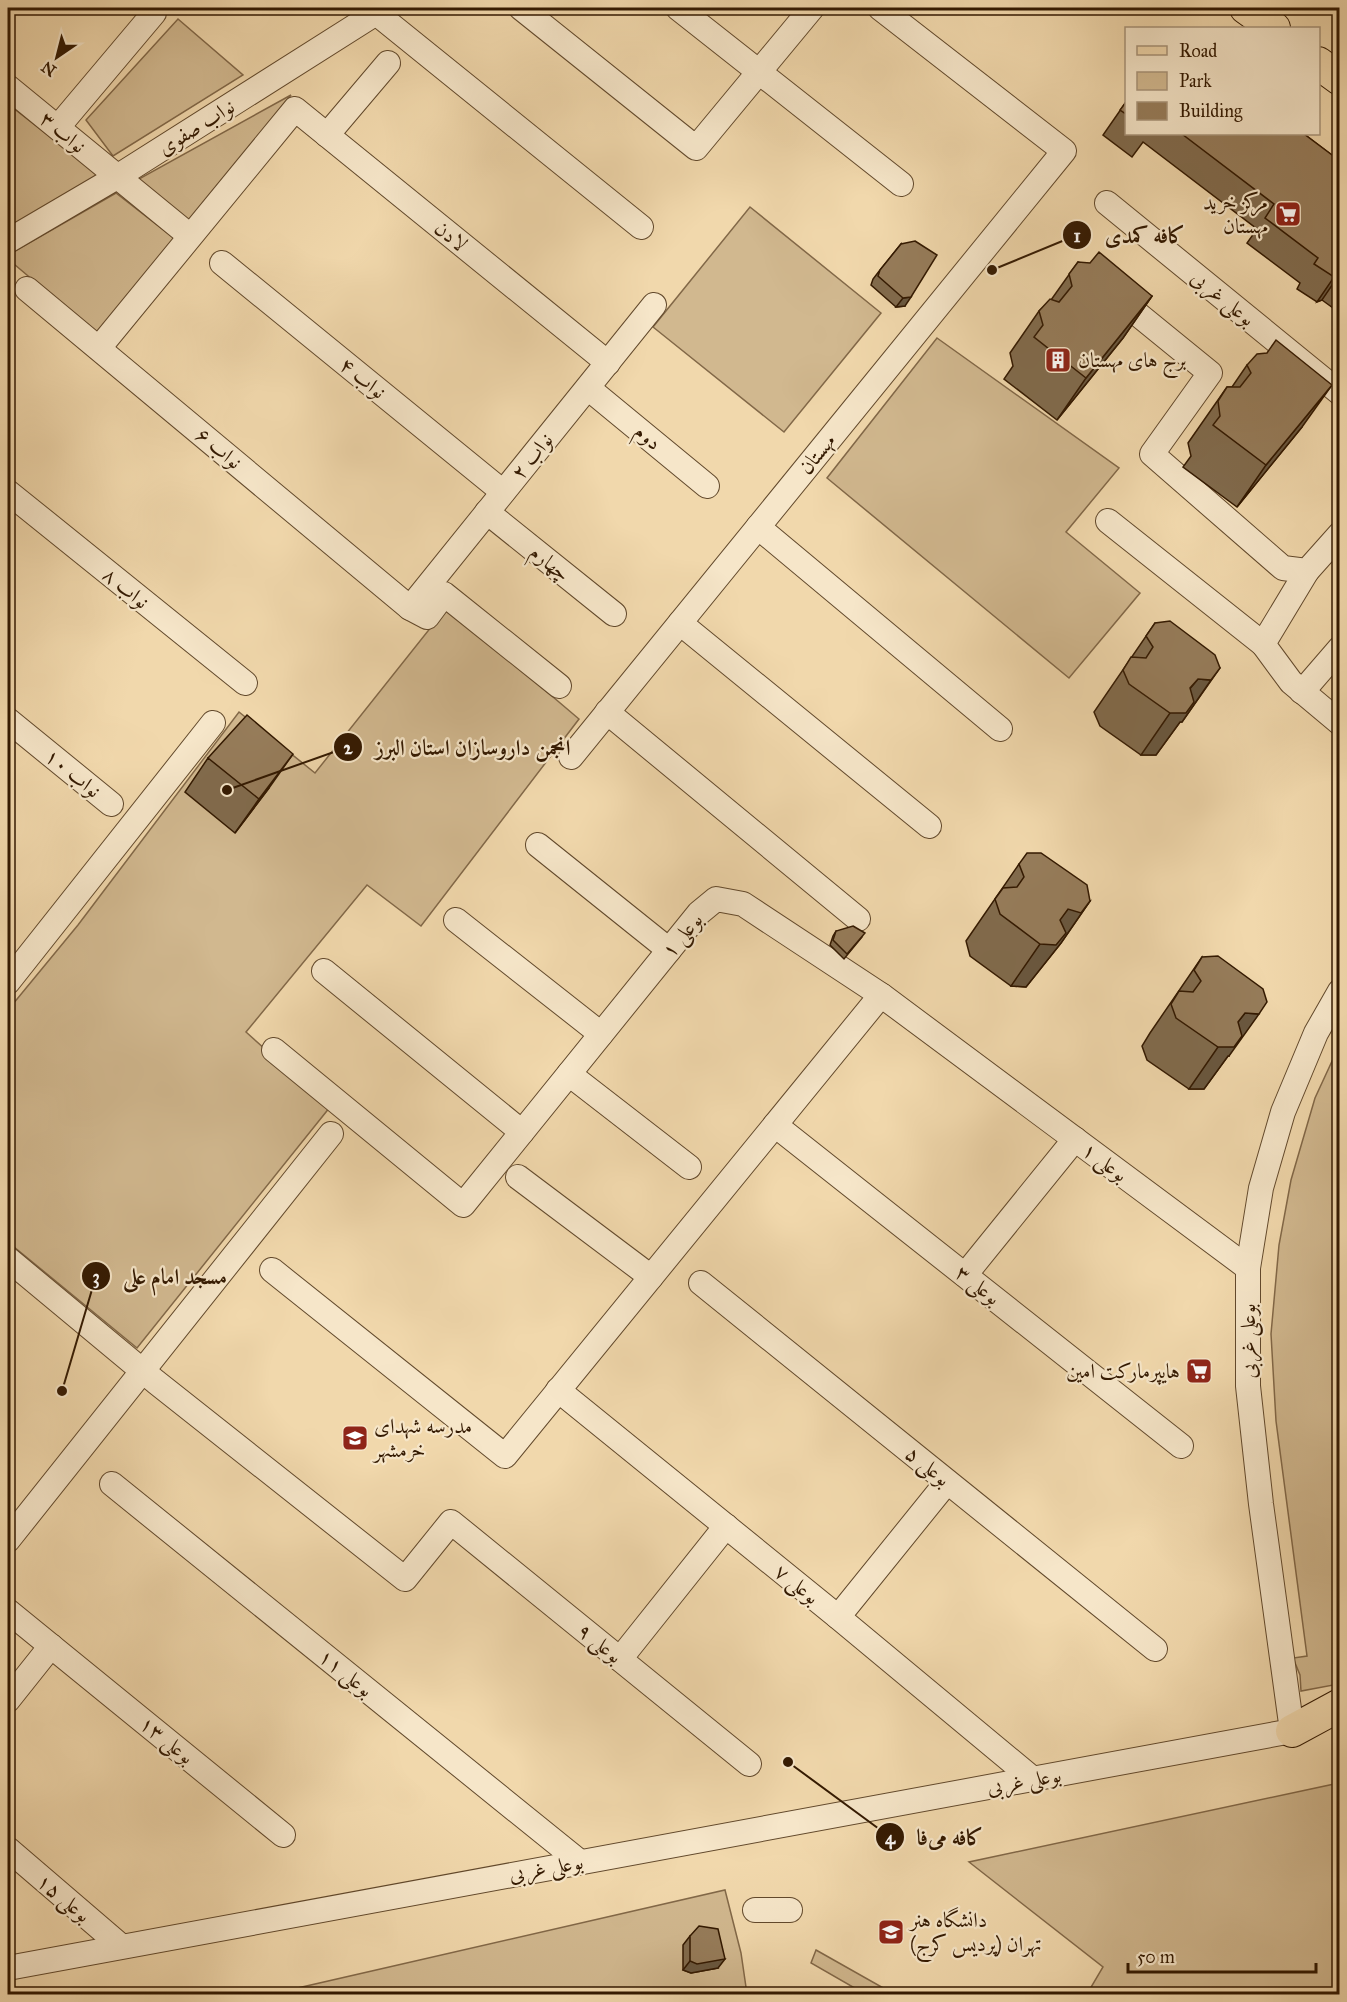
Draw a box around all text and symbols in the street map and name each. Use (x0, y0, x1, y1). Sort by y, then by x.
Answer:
north arrow (27, 27, 87, 87)
legend (1125, 27, 1320, 135)
text: Road (1179, 40, 1217, 62)
text: N (37, 57, 60, 81)
text: Park (1179, 70, 1212, 92)
street label: نواب صفوی (153, 93, 239, 161)
text: Building (1179, 100, 1243, 123)
street label: نواب ۳ (35, 105, 91, 159)
place label: مرکز خرید مهستان (1203, 189, 1268, 240)
supermarket icon: مرکز خرید مهستان (1273, 199, 1303, 229)
street label: لادن (429, 215, 473, 257)
callout: کافه کمدی (1062, 215, 1197, 255)
text: کافه کمدی (1105, 222, 1185, 249)
text: 1 (1073, 225, 1081, 247)
street label: بوعلی غربی (1184, 264, 1260, 334)
building icon: برج های مهستان (1043, 345, 1073, 375)
place label: برج های مهستان (1078, 347, 1186, 379)
street label: نواب ۴ (335, 352, 391, 404)
street label: دوم (626, 418, 667, 460)
street label: نواب ۶ (191, 421, 247, 475)
street label: نواب ۲ (506, 428, 558, 484)
street label: مهستان (793, 428, 842, 480)
street label: چهارم (521, 539, 576, 591)
street label: نواب ۸ (98, 562, 154, 614)
callout: انجمن داروسازان استان البرز (333, 727, 582, 767)
text: انجمن داروسازان استان البرز (372, 734, 571, 762)
text: 2 (344, 737, 354, 759)
street label: نواب ۱۰ (40, 743, 106, 803)
street label: بوعلی ۱ (656, 907, 710, 965)
street label: بوعلی ۱ (1075, 1137, 1133, 1190)
callout: مسجد امام علی (81, 1256, 239, 1296)
street label: بوعلی ۳ (948, 1259, 1006, 1313)
text: مسجد امام علی (122, 1263, 227, 1296)
text: 3 (92, 1266, 100, 1289)
street label: بوعلی غربی (1235, 1303, 1264, 1379)
supermarket icon: هایپرمارکت امین (1184, 1356, 1214, 1386)
place label: هایپرمارکت امین (1066, 1358, 1180, 1385)
place label: مدرسه شهدای خرمشهر (372, 1413, 472, 1464)
school or university icon: مدرسه شهدای خرمشهر (340, 1423, 370, 1453)
street label: بوعلی ۵ (898, 1440, 956, 1494)
street label: بوعلی ۷ (767, 1558, 825, 1612)
street label: بوعلی ۹ (570, 1617, 628, 1671)
street label: بوعلی ۱۱ (312, 1643, 378, 1705)
street label: بوعلی ۱۳ (133, 1710, 199, 1772)
street label: بوعلی غربی (985, 1762, 1064, 1803)
callout: کافه می‌فا (875, 1817, 996, 1857)
text: کافه می‌فا (916, 1824, 984, 1851)
text: 4 (885, 1827, 896, 1850)
street label: بوعلی غربی (507, 1849, 586, 1890)
street label: بوعلی ۱۵ (30, 1868, 96, 1930)
place label: دانشگاه هنر تهران (پردیس کرج) (908, 1907, 1042, 1963)
school or university icon: دانشگاه هنر تهران (پردیس کرج) (876, 1917, 906, 1947)
scale bar (1128, 1936, 1316, 1974)
text: 50 m (1137, 1946, 1175, 1968)

